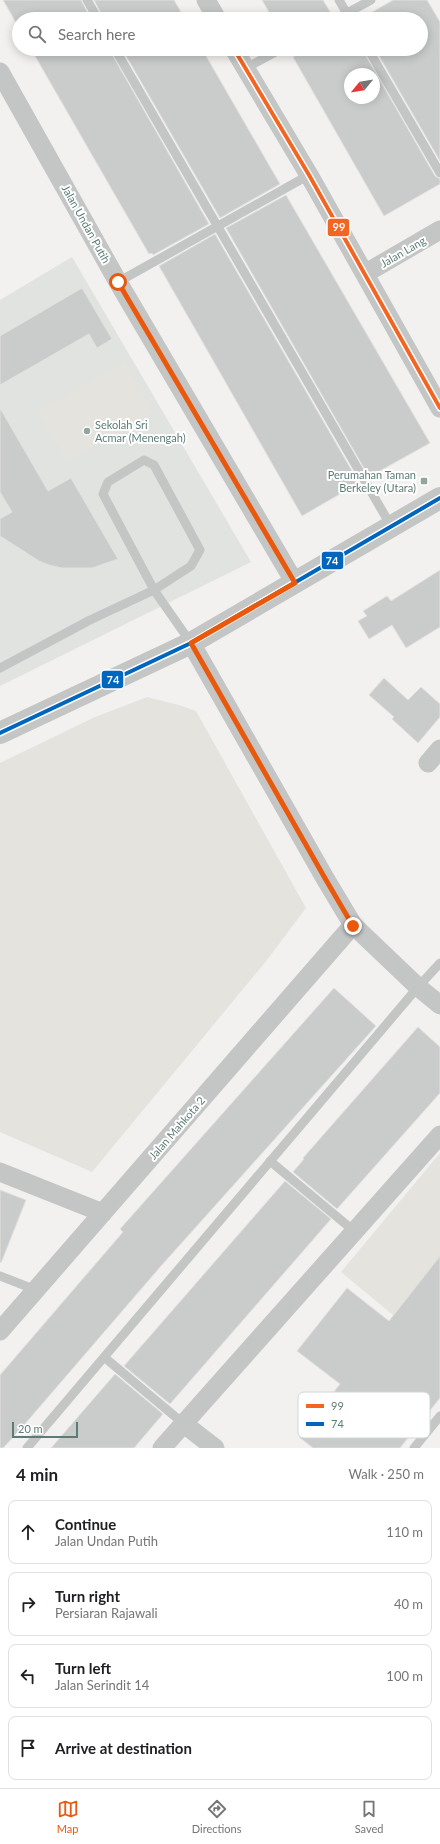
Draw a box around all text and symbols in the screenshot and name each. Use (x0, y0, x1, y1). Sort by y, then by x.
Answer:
search box (12, 12, 428, 56)
icon: search (26, 23, 48, 45)
text: Search here (58, 25, 135, 43)
north arrow (344, 68, 380, 104)
street label: Jalan Undan Putih (60, 182, 113, 265)
line badge: 99 (327, 218, 350, 237)
text: 99 (333, 220, 345, 233)
street label: Jalan Lang (378, 233, 428, 270)
route start (109, 273, 127, 291)
place label: Sekolah Sri Acmar (Menengah) (95, 418, 186, 444)
marker: Sekolah Sri Acmar (Menengah) (82, 426, 92, 436)
place label: Perumahan Taman Berkeley (Utara) (328, 468, 416, 494)
marker: Perumahan Taman Berkeley (Utara) (419, 476, 429, 486)
line badge: 74 (321, 551, 344, 570)
text: 74 (326, 554, 339, 567)
line badge: 74 (101, 670, 124, 689)
text: 74 (107, 673, 120, 686)
route end (344, 917, 362, 935)
street label: Jalan Mahkota 2 (146, 1094, 207, 1162)
legend (298, 1392, 430, 1438)
text: 99 (331, 1399, 344, 1412)
text: 74 (331, 1417, 344, 1430)
scale bar (12, 1420, 78, 1439)
text: 20 m (18, 1422, 43, 1435)
text: 4 min (16, 1464, 58, 1485)
text: Walk · 250 m (348, 1466, 424, 1482)
text: Continue (55, 1515, 116, 1533)
icon: ahead (17, 1521, 39, 1543)
text: 110 m (386, 1524, 423, 1540)
text: Jalan Undan Putih (55, 1533, 158, 1549)
text: Turn right (55, 1587, 120, 1605)
icon: right (17, 1593, 39, 1615)
text: 40 m (394, 1596, 423, 1612)
text: Persiaran Rajawali (55, 1605, 158, 1621)
text: Turn left (55, 1659, 111, 1677)
icon: left (17, 1665, 39, 1687)
text: 100 m (386, 1668, 423, 1684)
text: Jalan Serindit 14 (55, 1677, 149, 1693)
icon: arrive (17, 1737, 39, 1759)
text: Arrive at destination (55, 1739, 192, 1757)
tab: Map (57, 1798, 79, 1835)
tab: Directions (192, 1798, 241, 1835)
tab: Saved (355, 1798, 383, 1835)

